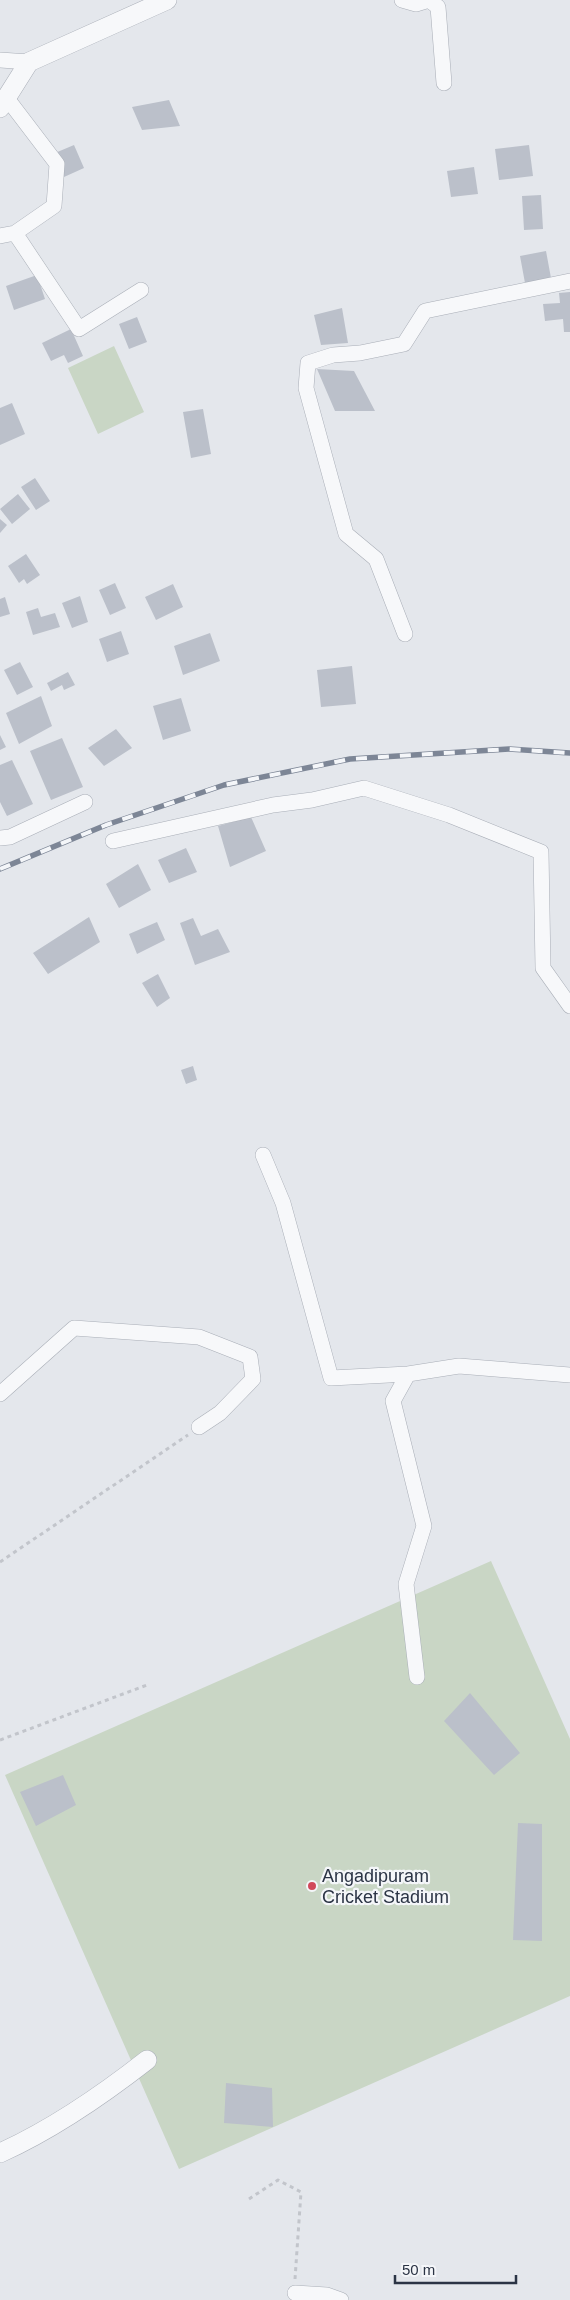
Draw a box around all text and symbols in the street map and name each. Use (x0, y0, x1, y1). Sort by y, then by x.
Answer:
place label: Angadipuram Cricket Stadium (322, 1866, 449, 1907)
marker: Angadipuram Cricket Stadium (306, 1880, 318, 1892)
scale bar (395, 2252, 516, 2284)
text: 50 m (402, 2261, 435, 2278)

